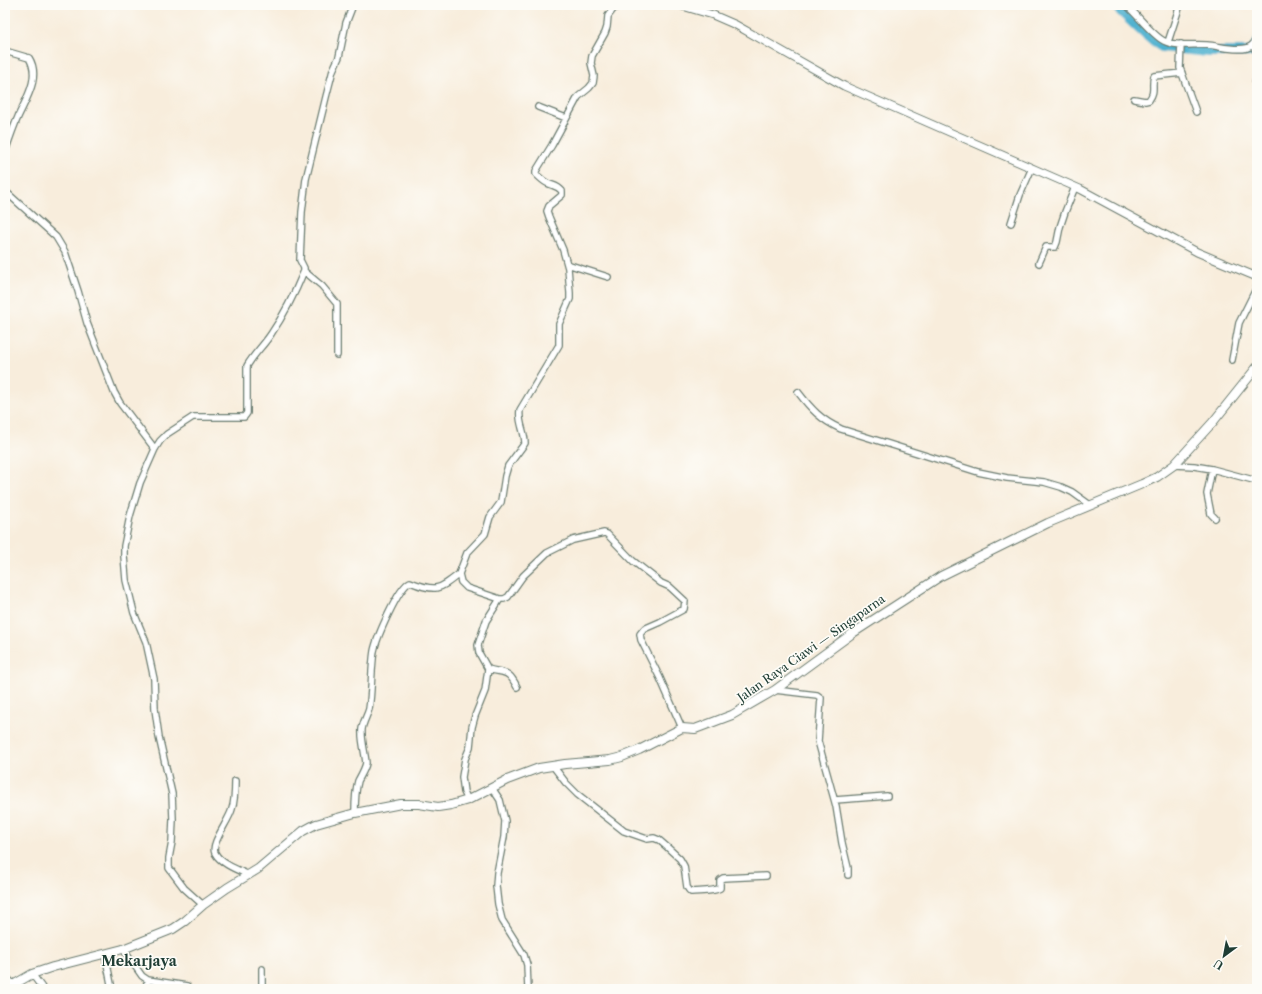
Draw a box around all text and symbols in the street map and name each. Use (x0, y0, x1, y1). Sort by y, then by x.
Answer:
street label: Jalan Raya Ciawi — Singaparna (733, 591, 888, 706)
north arrow (1204, 936, 1244, 976)
district label: Mekarjaya (101, 952, 178, 970)
text: U (1211, 956, 1226, 973)

